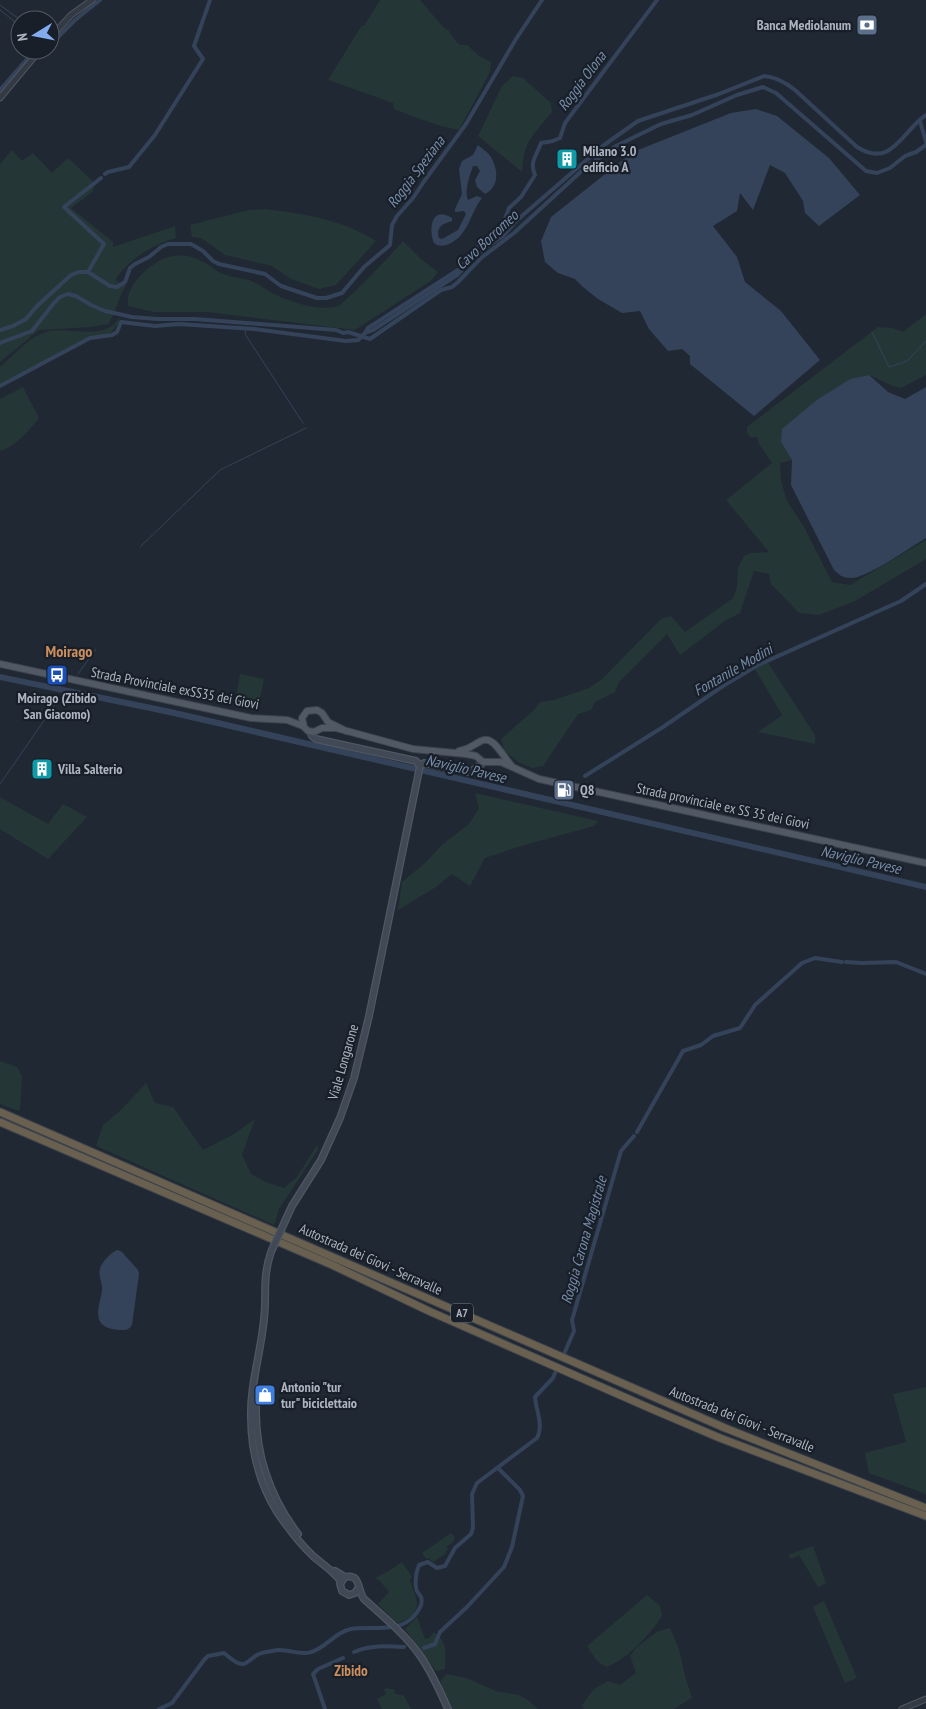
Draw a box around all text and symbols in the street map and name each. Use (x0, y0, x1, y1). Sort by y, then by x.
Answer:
north arrow (10, 10, 60, 60)
bank icon: Banca Mediolanum (855, 13, 879, 37)
place label: Banca Mediolanum (757, 16, 851, 34)
text: N (13, 32, 32, 43)
water label: Roggia Olona (553, 47, 611, 114)
water label: Roggia Speziana (383, 131, 449, 211)
place label: Milano 3.0 edificio A (583, 142, 637, 176)
building icon: Milano 3.0 edificio A (555, 147, 579, 171)
water label: Cavo Borromeo (451, 205, 523, 273)
water label: Fontanile Modini (690, 639, 777, 700)
district label: Moirago (46, 641, 92, 661)
bus stop icon: Moirago (Zibido San Giacomo) (45, 663, 69, 687)
street label: Strada Provinciale exSS35 dei Giovi (89, 663, 261, 713)
place label: Moirago (Zibido San Giacomo) (18, 689, 96, 723)
water label: Naviglio Pavese (424, 750, 509, 787)
building icon: Villa Salterio (30, 757, 54, 781)
place label: Villa Salterio (57, 760, 123, 778)
fuel station icon: Q8 (552, 778, 576, 802)
street label: Strada provinciale ex SS 35 dei Giovi (635, 779, 811, 833)
place label: Q8 (580, 781, 594, 799)
water label: Naviglio Pavese (819, 841, 904, 878)
street label: Viale Longarone (323, 1022, 362, 1103)
water label: Roggia Carona Magistrale (556, 1173, 611, 1306)
street label: Autostrada dei Giovi - Serravalle (297, 1219, 445, 1299)
road number: A7 (451, 1304, 473, 1322)
place label: Antonio "tur tur" biciclettaio (280, 1378, 357, 1412)
street label: Autostrada dei Giovi - Serravalle (667, 1382, 817, 1456)
shop icon: Antonio "tur tur" biciclettaio (253, 1383, 277, 1407)
district label: Zibido (334, 1661, 368, 1680)

